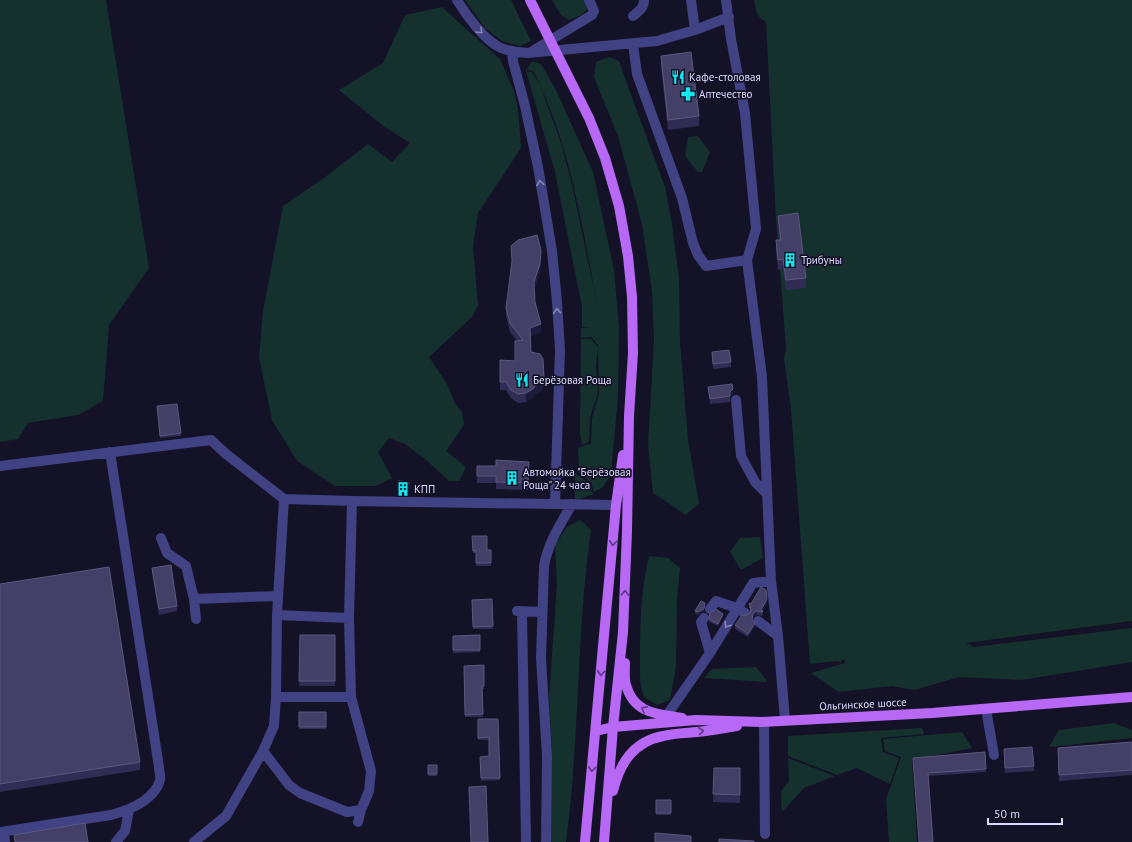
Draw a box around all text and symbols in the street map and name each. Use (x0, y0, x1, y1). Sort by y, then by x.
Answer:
one-way arrow (475, 26, 483, 34)
restaurant icon: Кафе-столовая (670, 69, 686, 85)
place label: Кафе-столовая (689, 70, 761, 84)
pharmacy icon: Аптечество (680, 86, 696, 102)
place label: Аптечество (699, 87, 753, 101)
one-way arrow (537, 179, 545, 186)
building icon: Трибуны (782, 252, 798, 268)
place label: Трибуны (801, 253, 842, 267)
one-way arrow (553, 308, 562, 314)
restaurant icon: Берёзовая Роща (514, 372, 530, 388)
place label: Берёзовая Роща (533, 373, 611, 387)
place label: Автомойка "Берёзовая Роща" 24 часа (523, 465, 631, 492)
building icon: Автомойка "Берёзовая Роща" 24 часа (504, 470, 520, 486)
building icon: КПП (395, 481, 411, 497)
place label: КПП (414, 482, 435, 496)
one-way arrow (608, 540, 617, 546)
one-way arrow (620, 590, 629, 596)
one-way arrow (725, 620, 732, 627)
one-way arrow (597, 670, 606, 676)
street label: Ольгинское шоссе (819, 695, 907, 713)
one-way arrow (641, 706, 648, 714)
one-way arrow (698, 727, 704, 736)
one-way arrow (588, 766, 597, 772)
scale bar (988, 800, 1062, 826)
text: 50 m (994, 806, 1020, 821)

